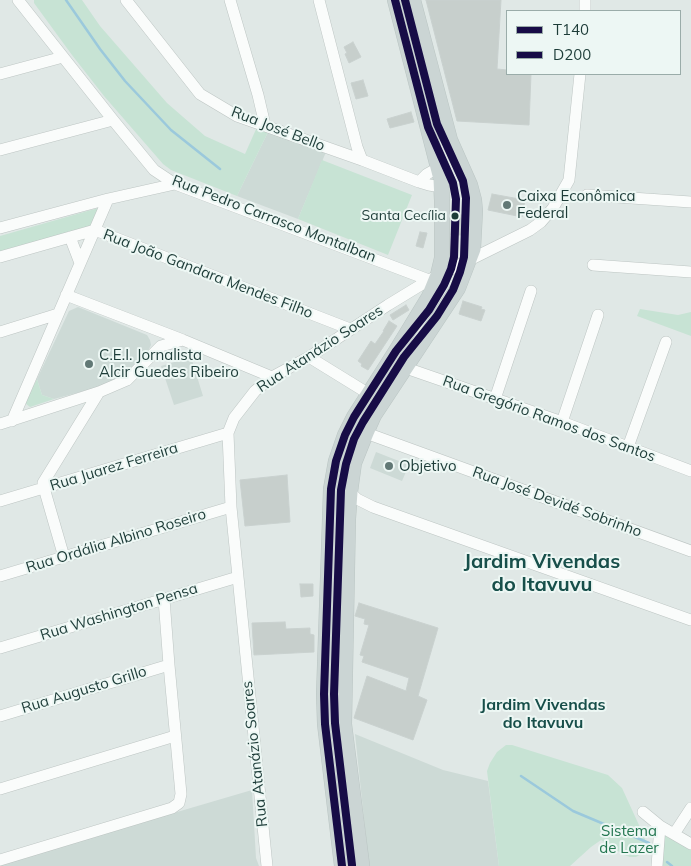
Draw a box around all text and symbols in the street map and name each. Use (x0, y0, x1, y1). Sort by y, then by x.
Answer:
legend (506, 10, 681, 75)
text: T140 (553, 20, 589, 39)
text: D200 (553, 45, 591, 64)
street label: Rua José Bello (229, 103, 327, 155)
street label: Rua Pedro Carrasco Montalban (169, 172, 379, 266)
place label: Caixa Econômica Federal (517, 187, 636, 222)
marker: Caixa Econômica Federal (501, 199, 513, 211)
place label: Santa Cecília (362, 208, 446, 224)
marker: Santa Cecília (450, 211, 460, 221)
street label: Rua João Gandara Mendes Filho (101, 226, 315, 322)
street label: Rua Atanázio Soares (254, 302, 386, 396)
place label: C.E.I. Jornalista Alcir Guedes Ribeiro (99, 346, 239, 381)
marker: C.E.I. Jornalista Alcir Guedes Ribeiro (83, 358, 95, 370)
street label: Rua Gregório Ramos dos Santos (440, 372, 658, 466)
street label: Rua Juarez Ferreira (48, 439, 180, 495)
place label: Objetivo (399, 457, 457, 475)
marker: Objetivo (383, 460, 395, 472)
street label: Rua José Devidé Sobrinho (470, 463, 644, 541)
street label: Rua Ordália Albino Roseiro (24, 505, 208, 577)
district label: Jardim Vivendas do Itavuvu (464, 550, 620, 597)
street label: Rua Washington Pensa (38, 579, 200, 645)
street label: Rua Augusto Grillo (19, 662, 149, 718)
street label: Rua Atanázio Soares (238, 680, 272, 828)
district label: Jardim Vivendas do Itavuvu (480, 695, 606, 733)
park label: Sistema de Lazer (599, 822, 659, 857)

